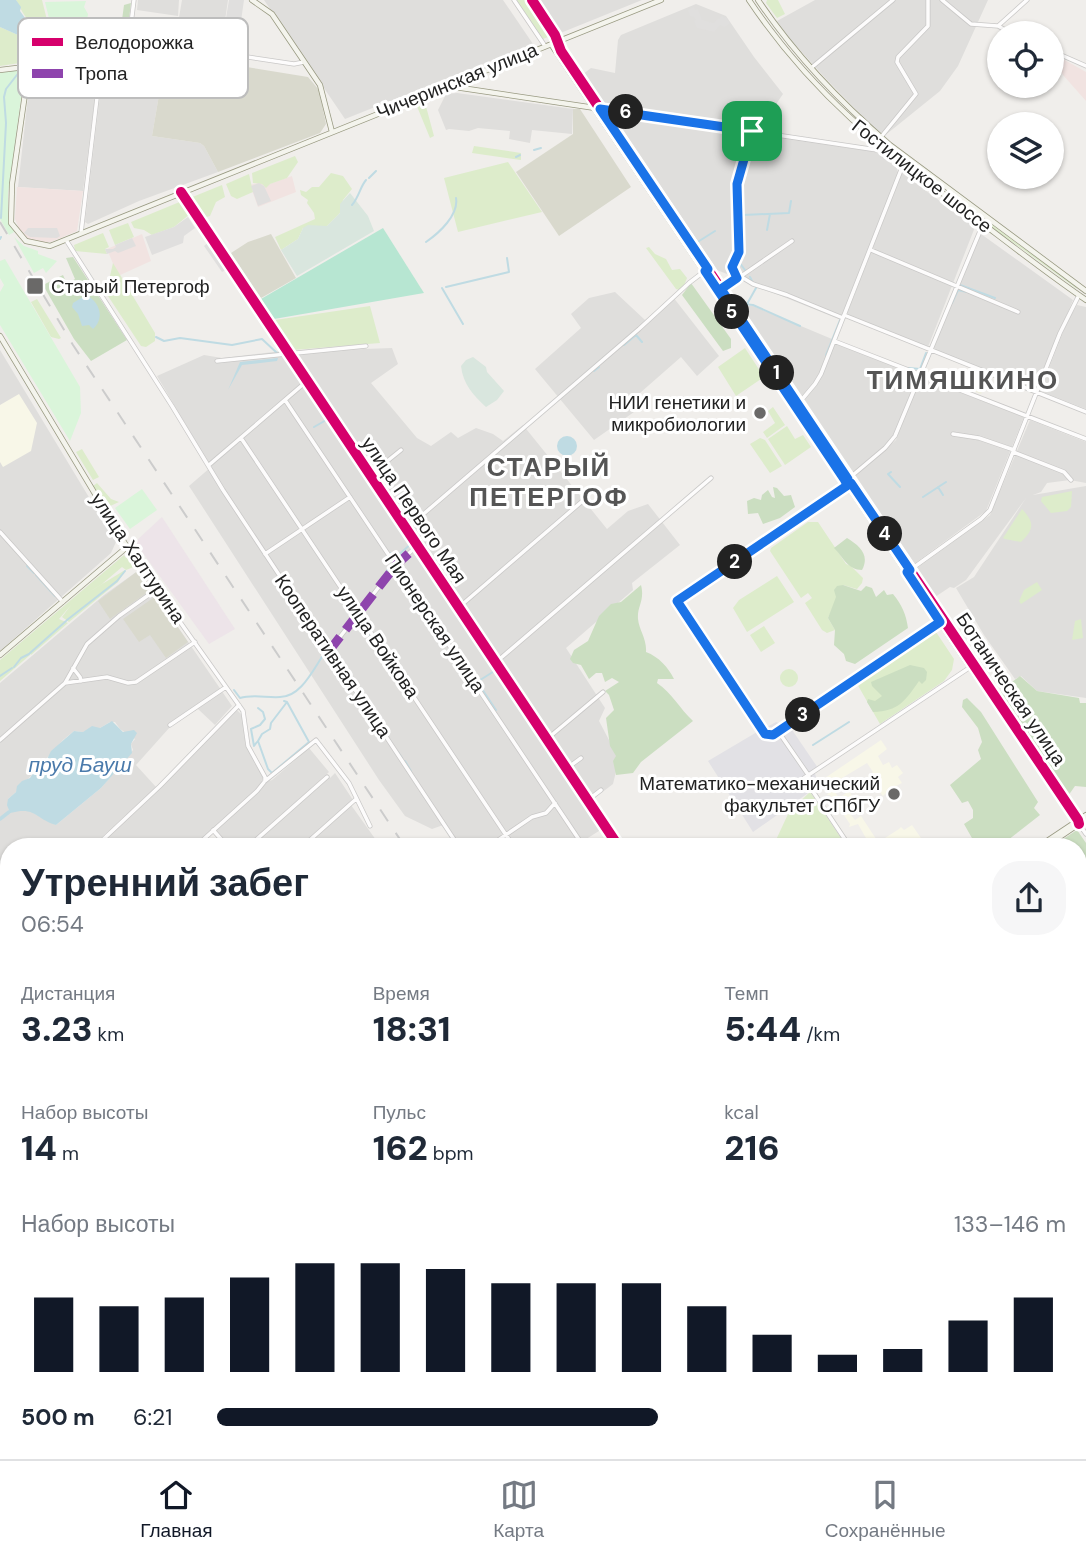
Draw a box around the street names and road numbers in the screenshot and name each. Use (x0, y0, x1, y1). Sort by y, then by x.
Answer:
street label: Чичеринская улица (373, 37, 542, 125)
street label: Гостилицкое шоссе (847, 113, 997, 239)
street label: улица Первого Мая (356, 432, 472, 588)
street label: улица Халтурина (85, 488, 191, 628)
street label: Пионерская улица (379, 549, 491, 698)
street label: Кооперативная улица (269, 569, 397, 743)
street label: улица Войкова (331, 581, 425, 704)
street label: Ботаническая улица (950, 608, 1072, 771)

